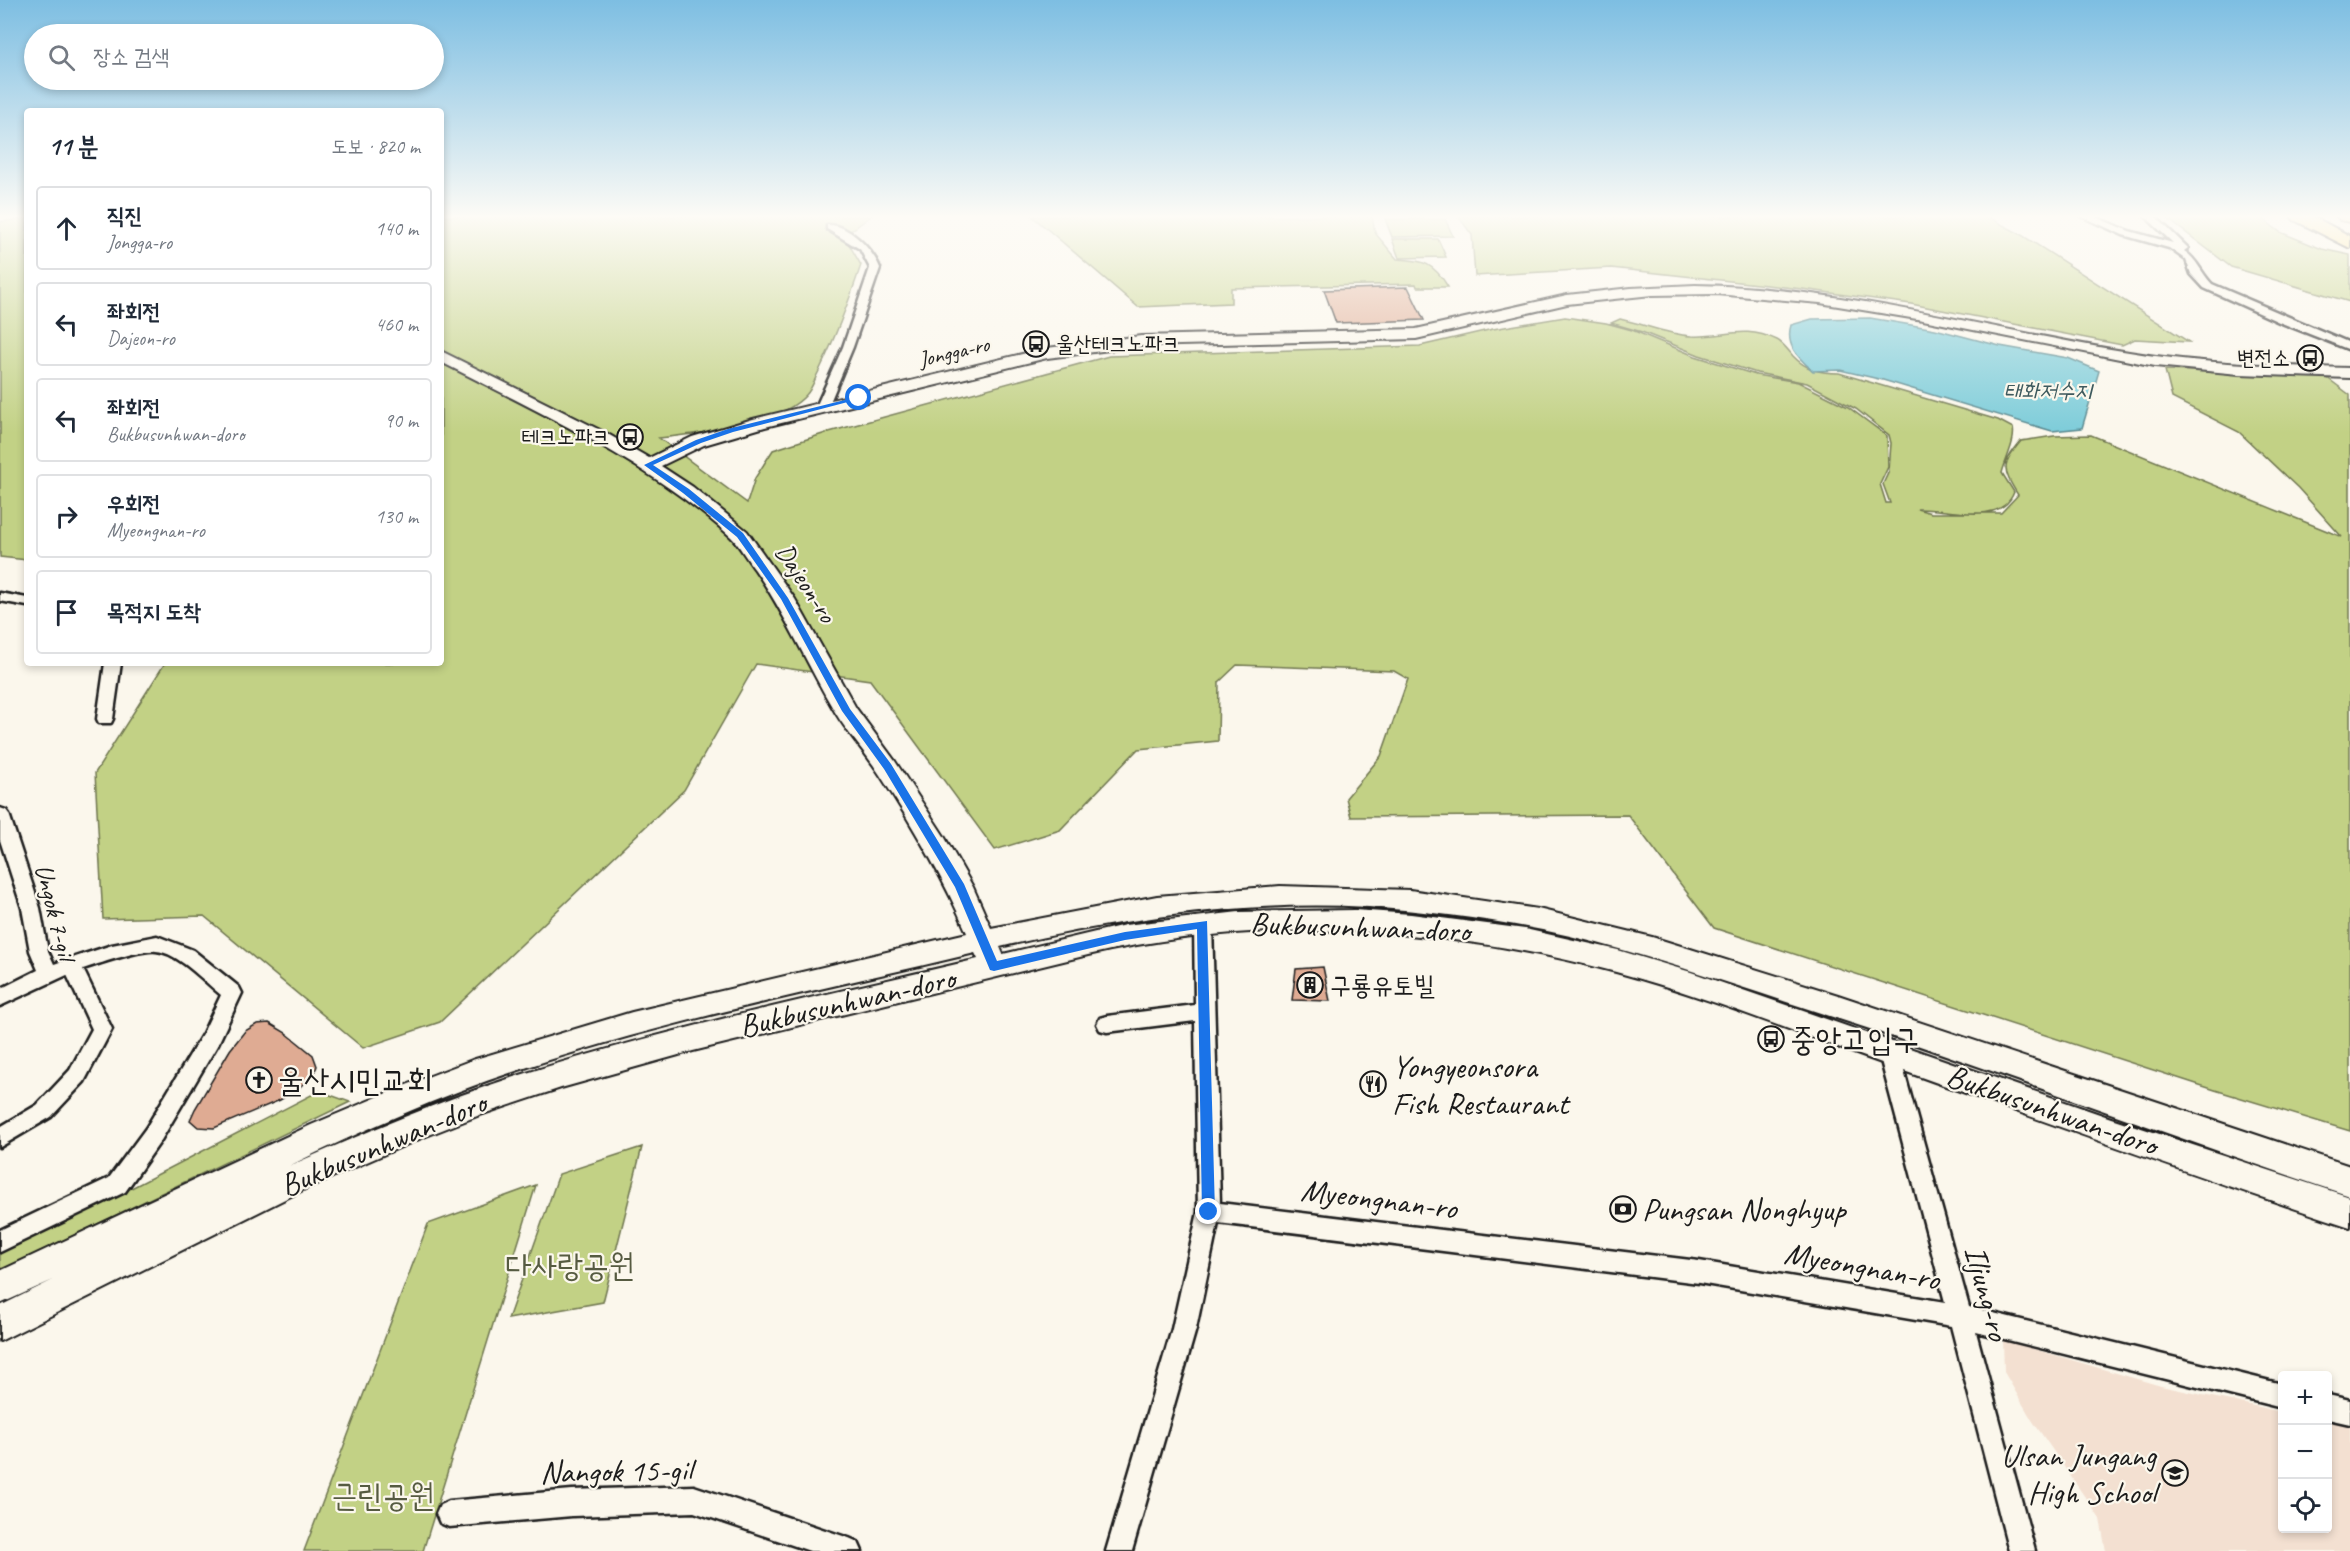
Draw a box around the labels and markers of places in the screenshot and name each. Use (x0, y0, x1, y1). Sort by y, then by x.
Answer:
bus stop icon: 울산테크노파크 (1021, 329, 1051, 359)
place label: 울산테크노파크 (1056, 330, 1180, 358)
bus stop icon: 변전소 (2295, 343, 2325, 373)
place label: 변전소 (2237, 344, 2290, 372)
bus stop icon: 테크노파크 (615, 422, 645, 452)
place label: 테크노파크 (521, 423, 610, 451)
place label: 구룡유토빌 (1330, 969, 1435, 1002)
building icon: 구룡유토빌 (1295, 970, 1325, 1000)
place label: 중앙고입구 (1790, 1019, 1919, 1060)
bus stop icon: 중앙고입구 (1756, 1024, 1786, 1054)
place label: Yongyeonsora Fish Restaurant (1392, 1046, 1572, 1124)
place label: 울산시민교회 (278, 1060, 433, 1101)
church icon: 울산시민교회 (244, 1065, 274, 1095)
restaurant icon: Yongyeonsora Fish Restaurant (1358, 1069, 1388, 1099)
place label: Pungsan Nonghyup (1642, 1189, 1847, 1230)
bank icon: Pungsan Nonghyup (1608, 1194, 1638, 1224)
place label: Ulsan Jungang High School (2001, 1435, 2162, 1513)
school or university icon: Ulsan Jungang High School (2160, 1458, 2190, 1488)

